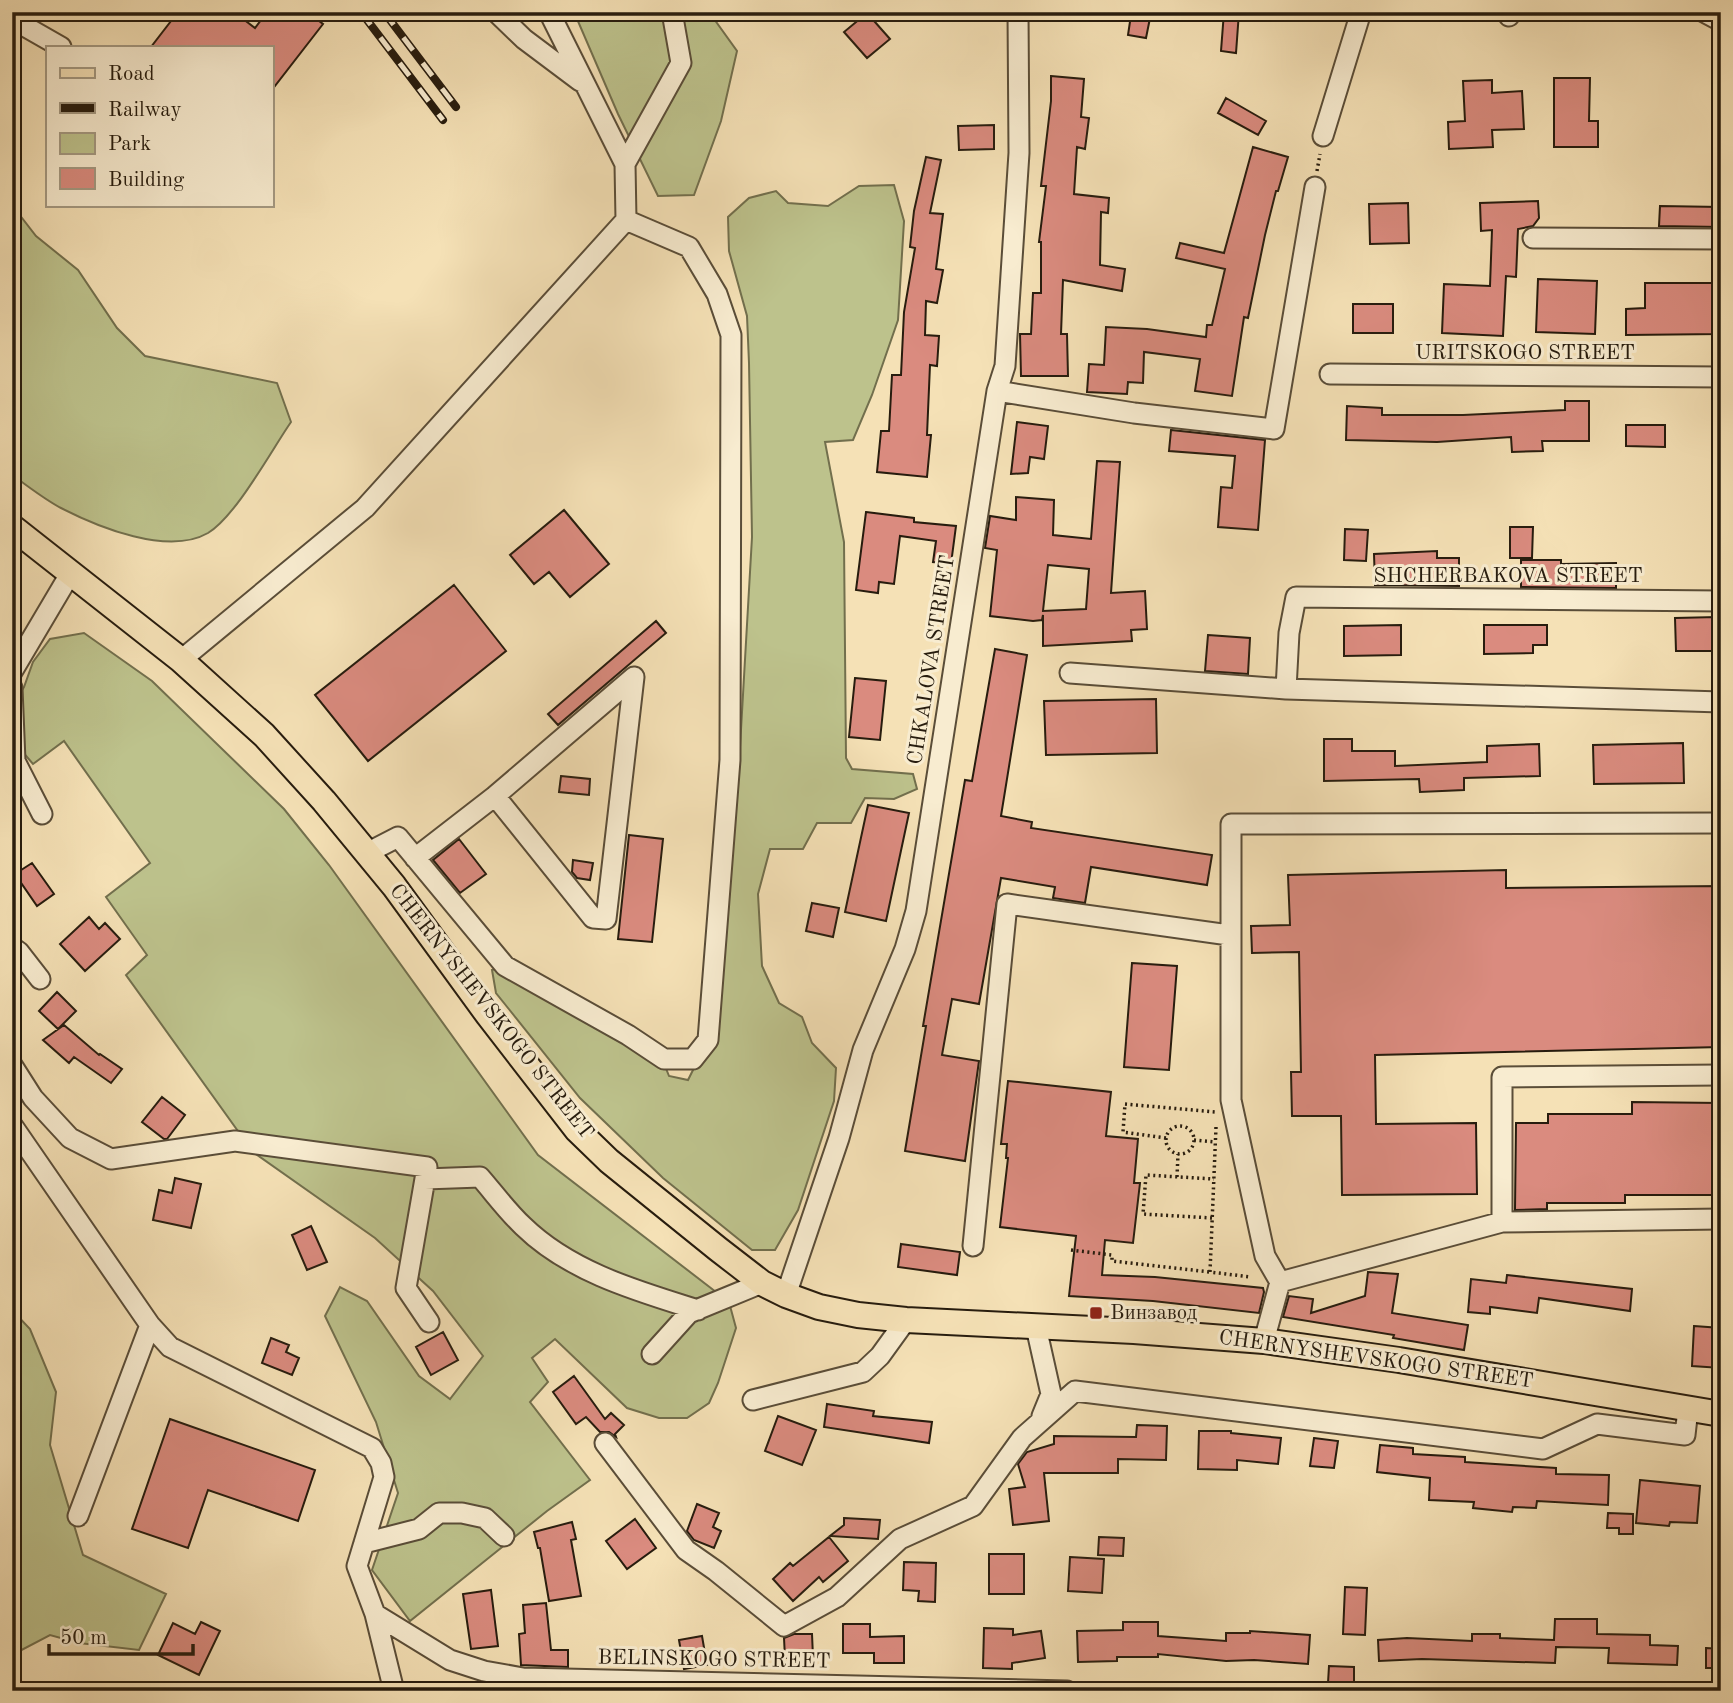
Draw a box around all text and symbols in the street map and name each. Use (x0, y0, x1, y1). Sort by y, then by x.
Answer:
legend (46, 46, 273, 206)
text: Road (108, 64, 155, 85)
text: Railway (108, 100, 182, 121)
text: Park (108, 134, 151, 155)
text: Building (108, 170, 185, 191)
street label: URITSKOGO STREET (1415, 343, 1635, 364)
street label: CHKALOVA STREET (905, 554, 959, 766)
street label: SHCHERBAKOVA STREET (1373, 566, 1643, 587)
street label: CHERNYSHEVSKOGO STREET (385, 880, 597, 1144)
place label: Винзавод (1110, 1303, 1198, 1324)
marker: Винзавод (1088, 1305, 1104, 1321)
street label: CHERNYSHEVSKOGO STREET (1217, 1328, 1535, 1392)
scale bar (49, 1612, 192, 1656)
text: 50 m (60, 1628, 107, 1649)
street label: BELINSKOGO STREET (597, 1647, 831, 1673)

